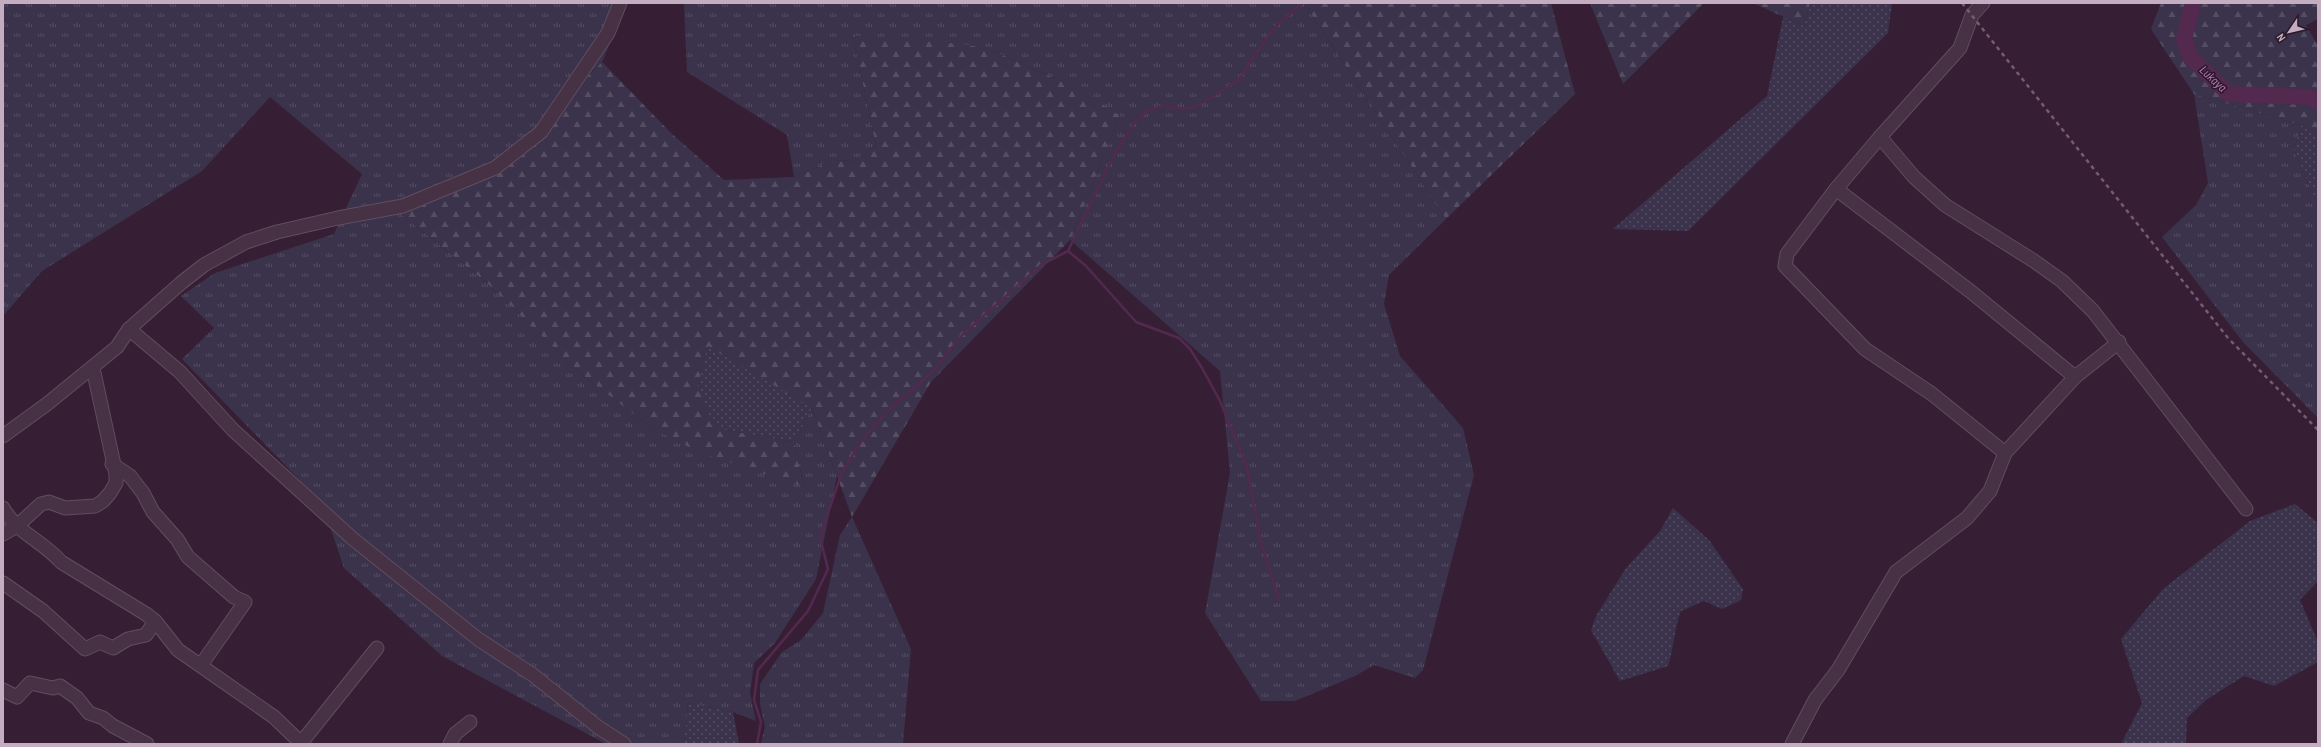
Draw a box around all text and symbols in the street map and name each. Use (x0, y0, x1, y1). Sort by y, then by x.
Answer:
north arrow (2269, 12, 2309, 52)
text: N (2273, 31, 2288, 44)
water label: Lukaya (2196, 62, 2230, 96)

